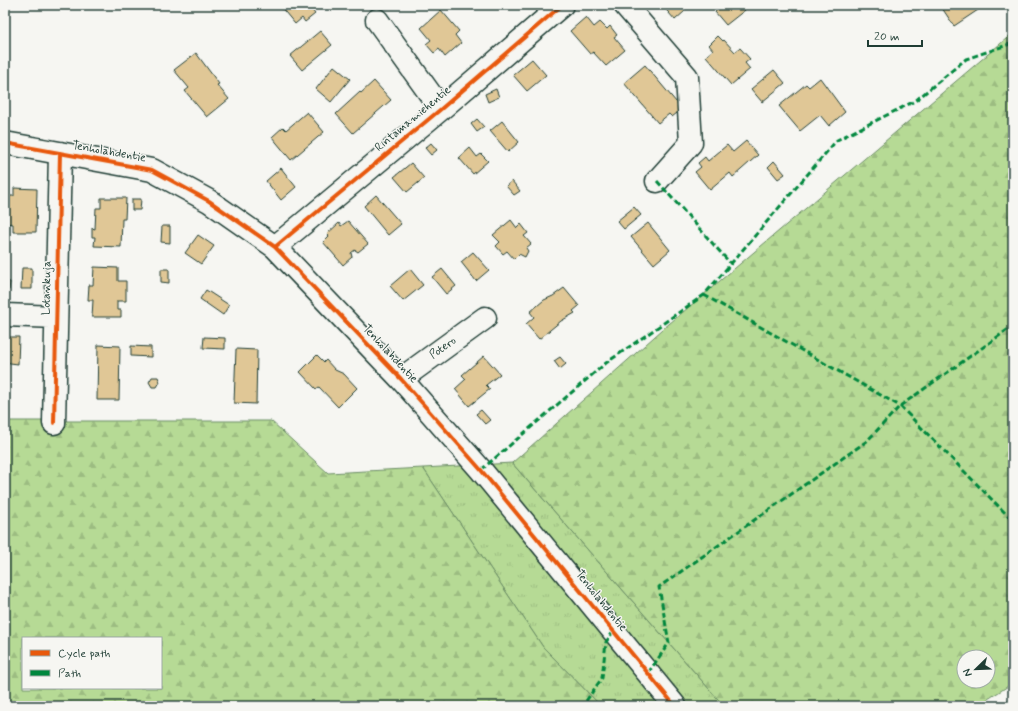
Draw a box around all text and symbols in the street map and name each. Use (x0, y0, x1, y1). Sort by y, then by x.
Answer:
scale bar (868, 22, 922, 48)
text: 20 m (874, 29, 900, 45)
street label: Rintamamiehentie (372, 82, 455, 156)
street label: Tenholahdentie (71, 138, 147, 166)
street label: Lotankuja (39, 261, 55, 315)
street label: Tenholahdentie (359, 321, 421, 387)
street label: Potero (426, 333, 460, 363)
street label: Tenholahdentie (571, 567, 631, 635)
legend (22, 637, 162, 689)
text: Cycle path (58, 646, 110, 662)
north arrow (956, 649, 996, 689)
text: Path (58, 666, 81, 682)
text: N (960, 666, 976, 679)

